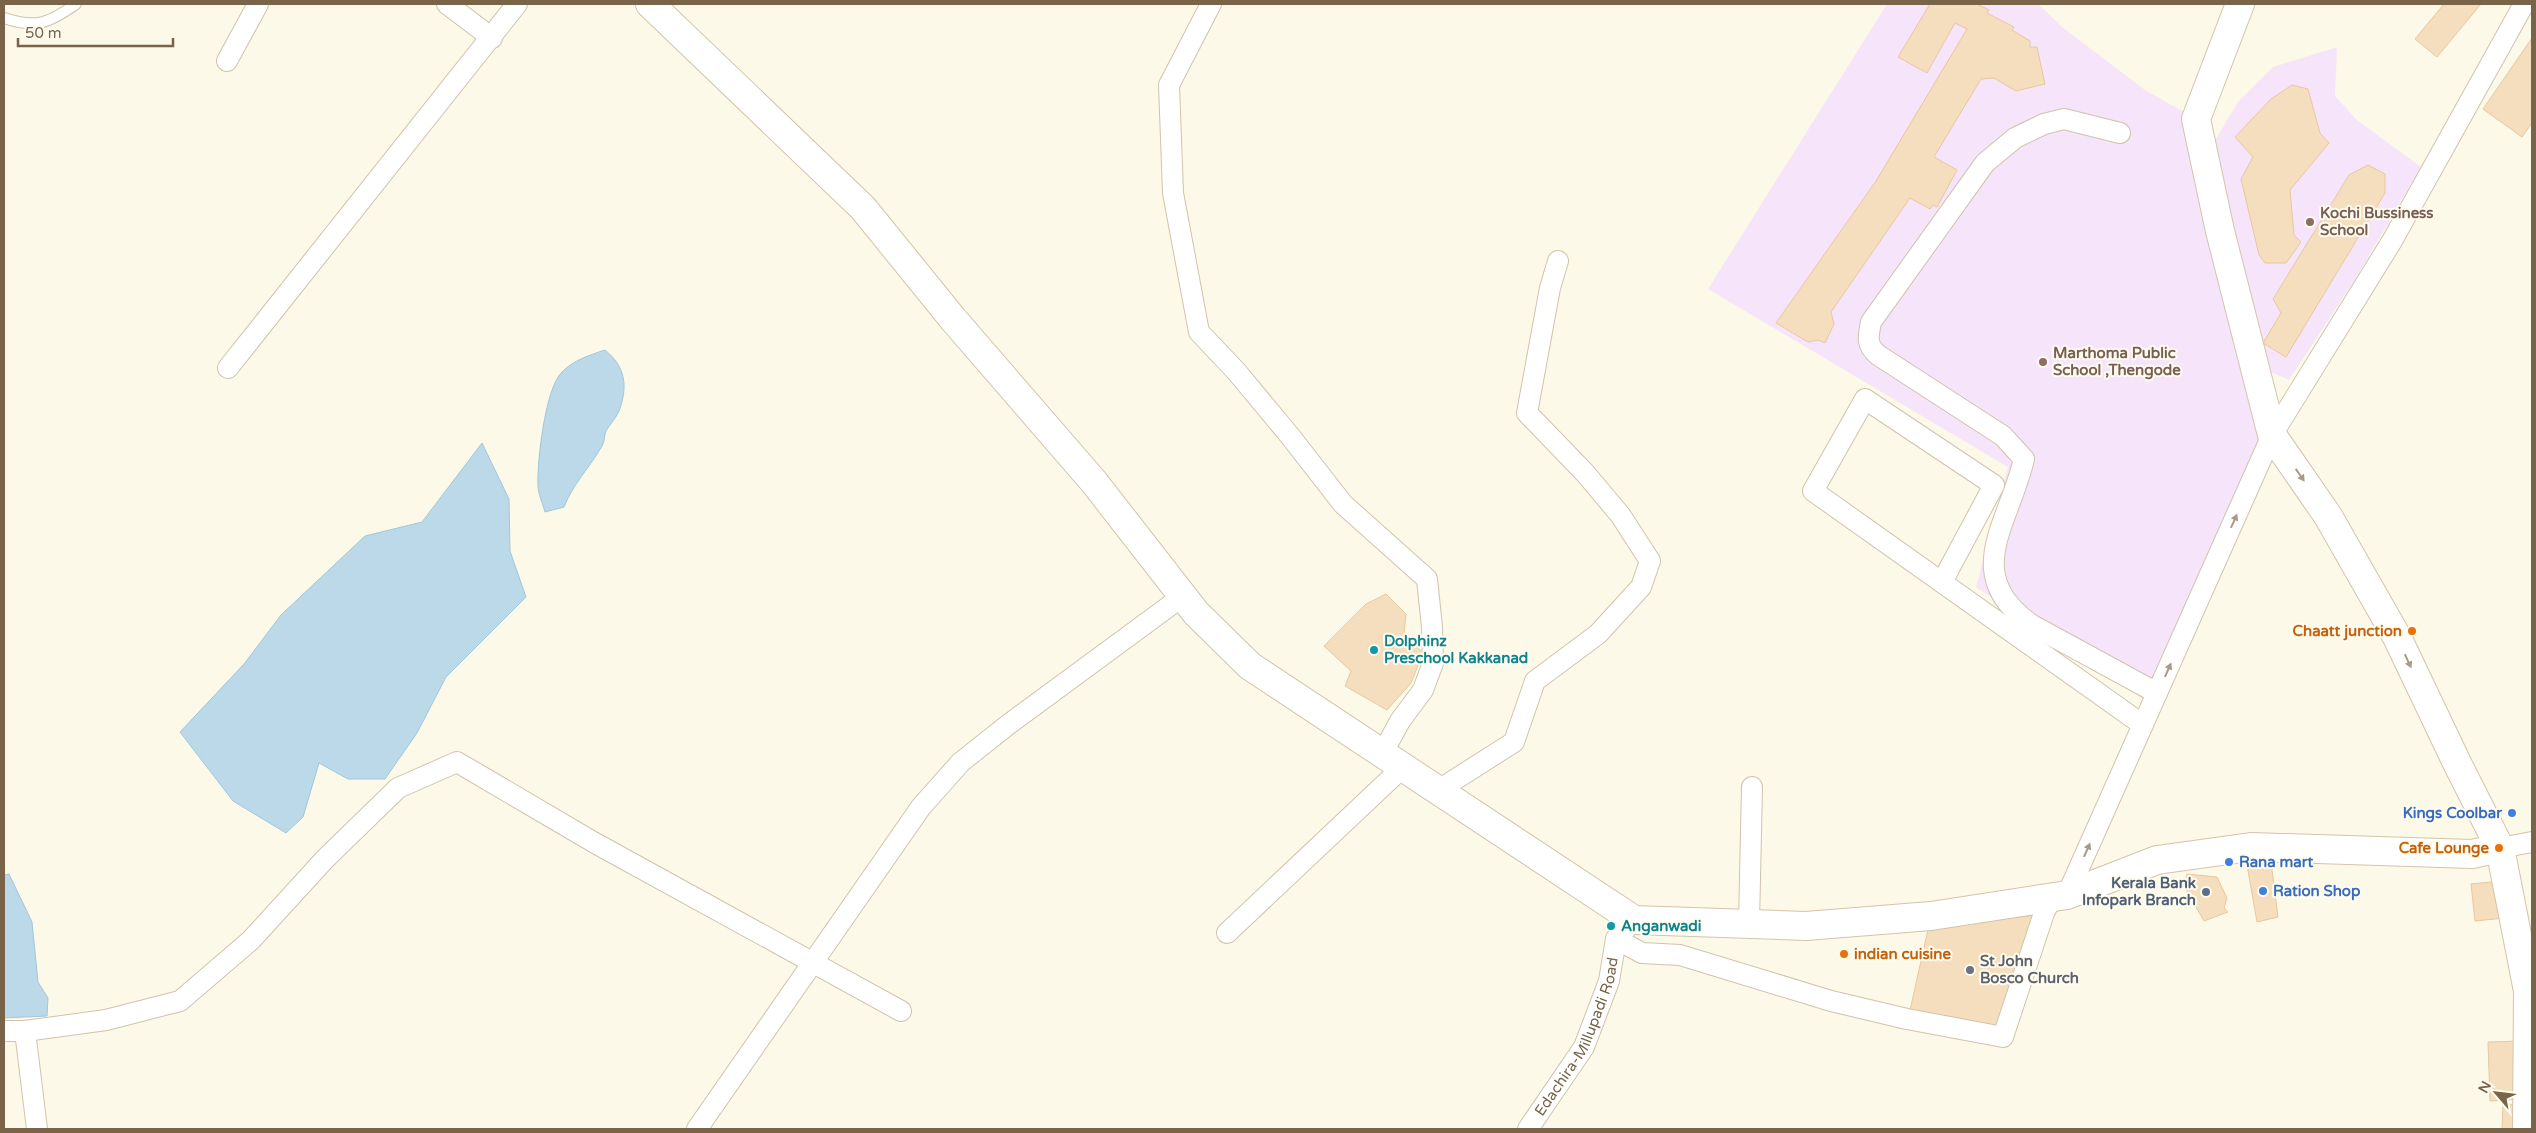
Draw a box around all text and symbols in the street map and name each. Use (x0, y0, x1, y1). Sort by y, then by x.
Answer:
scale bar (18, 15, 172, 47)
text: 50 m (25, 24, 62, 42)
place label: Kochi Bussiness School (2320, 204, 2434, 239)
marker: Kochi Bussiness School (2304, 216, 2316, 228)
place label: Marthoma Public School ,Thengode (2053, 344, 2181, 380)
marker: Marthoma Public School ,Thengode (2037, 356, 2049, 368)
one-way arrow (2295, 468, 2305, 482)
one-way arrow (2230, 514, 2238, 528)
place label: Chaatt junction (2293, 622, 2402, 641)
marker: Chaatt junction (2406, 625, 2418, 637)
place label: Dolphinz Preschool Kakkanad (1384, 632, 1528, 667)
marker: Dolphinz Preschool Kakkanad (1368, 644, 1380, 656)
one-way arrow (2404, 653, 2412, 668)
one-way arrow (2164, 663, 2172, 677)
place label: Kings Coolbar (2403, 804, 2502, 823)
marker: Kings Coolbar (2506, 807, 2518, 819)
place label: Cafe Lounge (2399, 839, 2489, 858)
marker: Cafe Lounge (2493, 842, 2505, 854)
one-way arrow (2084, 843, 2092, 857)
place label: Rana mart (2239, 853, 2314, 871)
marker: Rana mart (2223, 856, 2235, 868)
place label: Kerala Bank Infopark Branch (2082, 874, 2196, 910)
place label: Ration Shop (2273, 882, 2361, 901)
marker: Ration Shop (2257, 885, 2269, 897)
marker: Kerala Bank Infopark Branch (2200, 886, 2212, 898)
place label: Anganwadi (1621, 917, 1702, 936)
marker: Anganwadi (1605, 920, 1617, 932)
place label: indian cuisine (1854, 945, 1951, 963)
marker: indian cuisine (1838, 948, 1850, 960)
place label: St John Bosco Church (1980, 952, 2079, 987)
street label: Edachira-Millupadi Road (1531, 956, 1622, 1119)
marker: St John Bosco Church (1964, 964, 1976, 976)
north arrow (2471, 1068, 2521, 1118)
text: N (2475, 1078, 2495, 1096)

